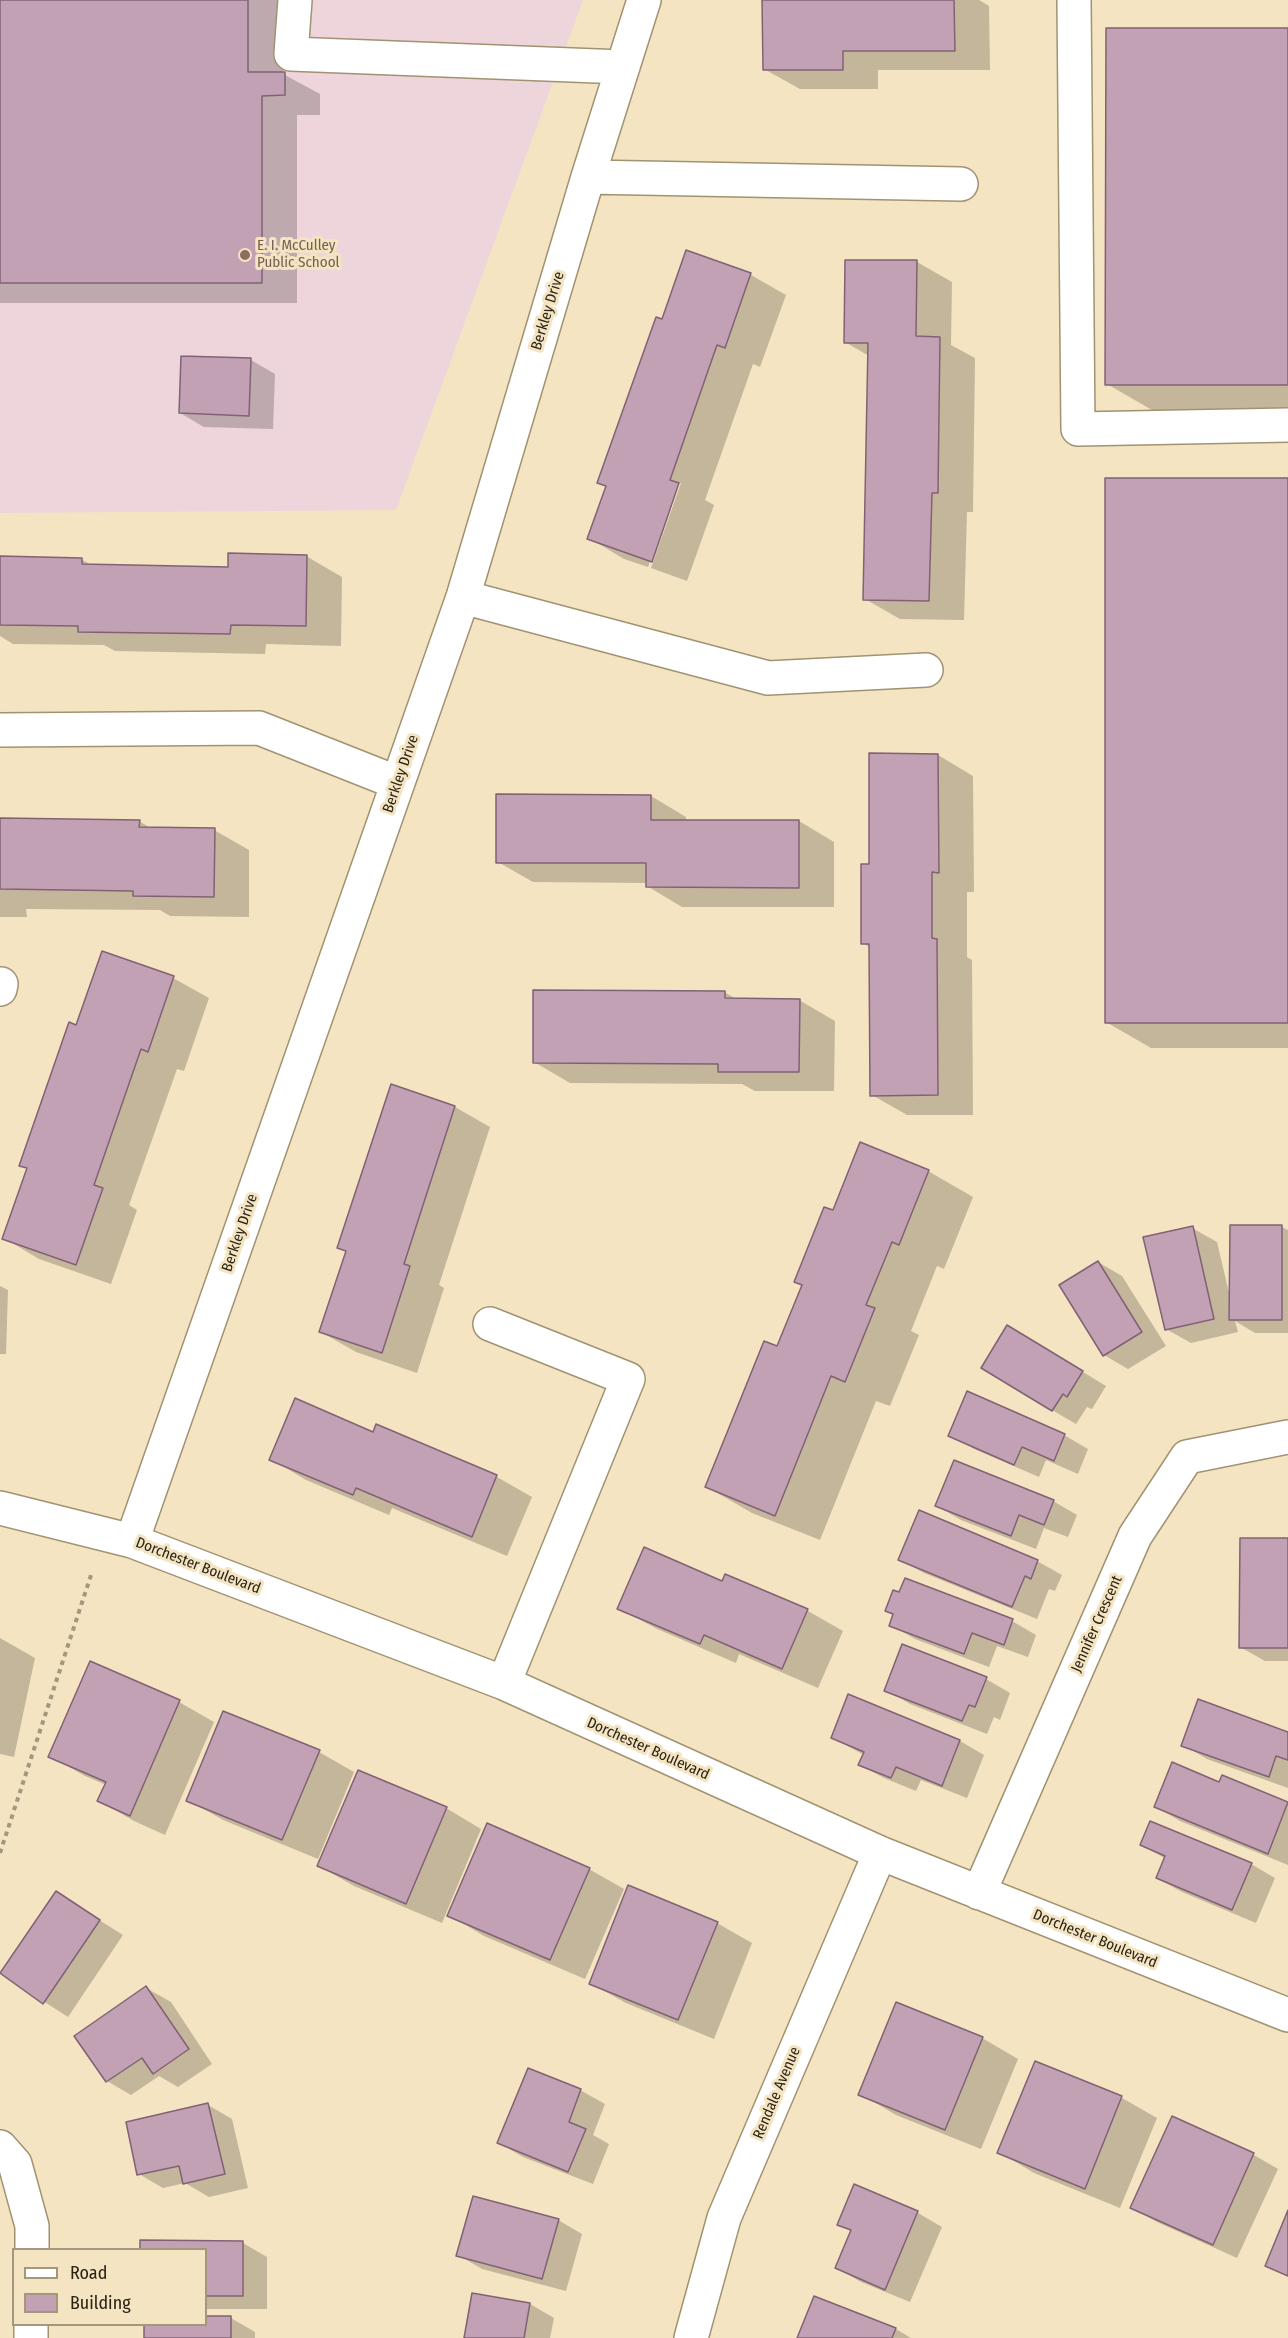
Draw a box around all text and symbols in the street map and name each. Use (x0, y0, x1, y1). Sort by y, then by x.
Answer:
place label: E. I. McCulley Public School (257, 237, 339, 272)
marker: E. I. McCulley Public School (238, 248, 252, 262)
street label: Berkley Drive (528, 270, 568, 352)
street label: Berkley Drive (379, 733, 423, 815)
street label: Berkley Drive (218, 1192, 262, 1274)
street label: Dorchester Boulevard (133, 1534, 263, 1598)
street label: Jennifer Crescent (1068, 1573, 1126, 1675)
street label: Dorchester Boulevard (584, 1714, 712, 1784)
street label: Dorchester Boulevard (1030, 1906, 1160, 1972)
street label: Rendale Avenue (749, 2044, 805, 2142)
legend (12, 2248, 207, 2326)
text: Road (70, 2262, 107, 2284)
text: Building (70, 2292, 131, 2314)

